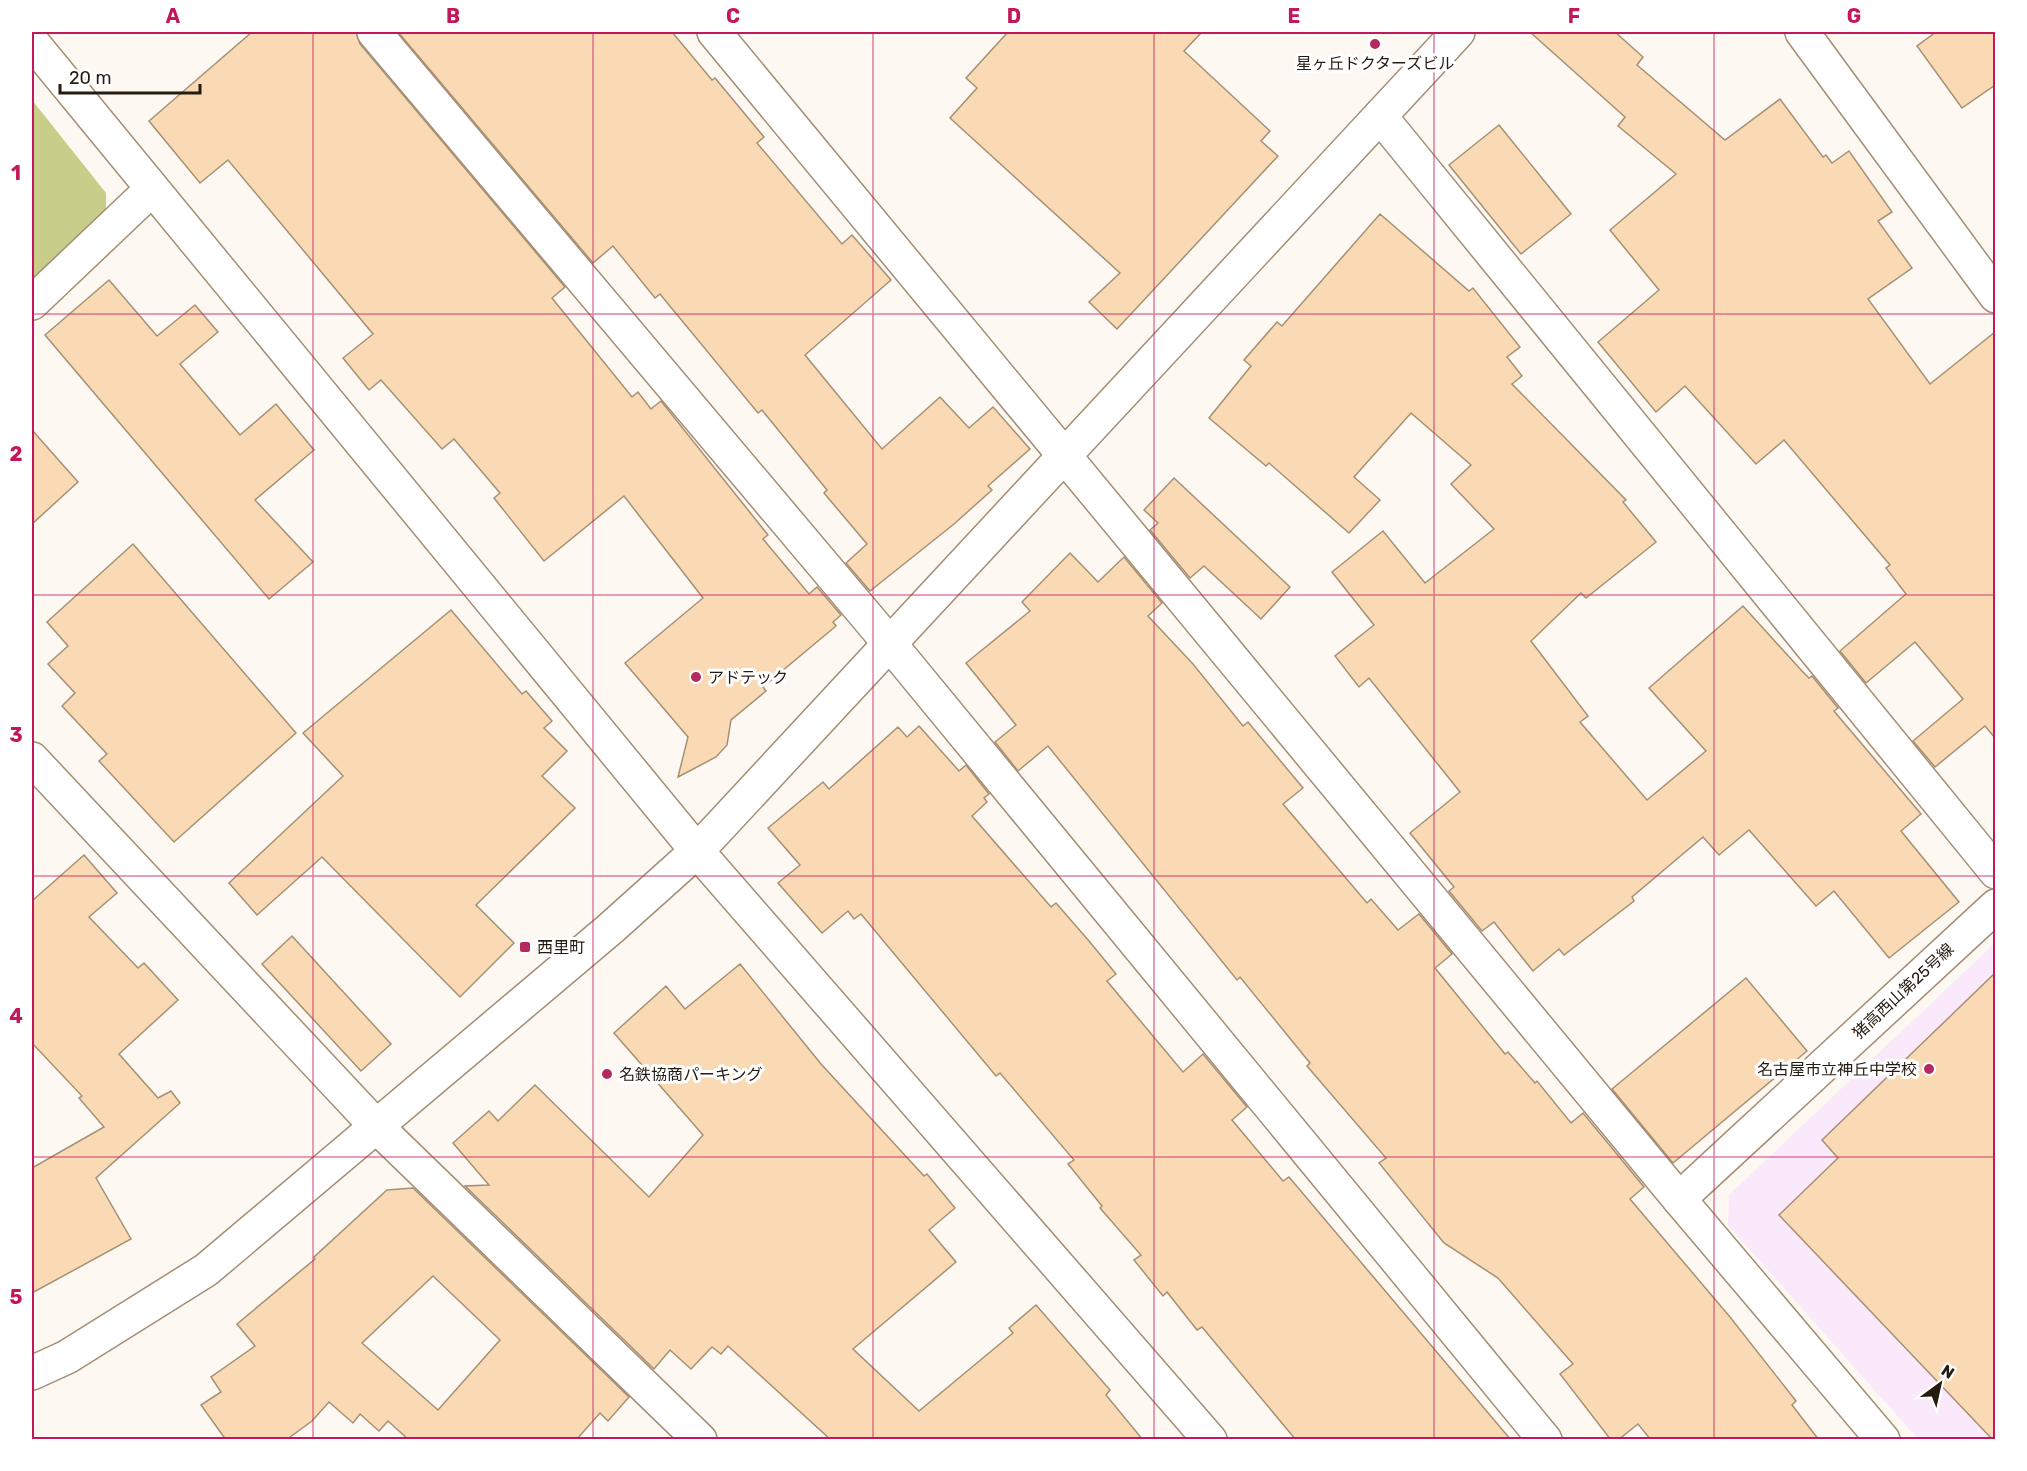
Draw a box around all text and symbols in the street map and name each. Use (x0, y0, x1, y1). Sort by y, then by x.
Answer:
text: A (166, 4, 181, 28)
text: B (446, 4, 460, 28)
text: C (726, 4, 740, 28)
text: D (1007, 4, 1021, 28)
text: E (1288, 4, 1300, 28)
text: F (1568, 4, 1580, 28)
text: G (1847, 4, 1861, 28)
marker: 星ヶ丘ドクターズビル (1368, 37, 1382, 51)
place label: 星ヶ丘ドクターズビル (1296, 54, 1454, 73)
scale bar (60, 57, 200, 95)
text: 20 m (69, 67, 111, 89)
text: 1 (11, 161, 21, 185)
text: 2 (10, 442, 23, 466)
place label: アドテック (708, 668, 788, 687)
marker: アドテック (689, 670, 703, 684)
text: 3 (9, 723, 23, 747)
place label: 西里町 (537, 938, 585, 957)
street label: 猪高西山第25号線 (1849, 939, 1957, 1043)
marker: 西里町 (518, 940, 532, 954)
text: 4 (9, 1004, 23, 1028)
place label: 名古屋市立神丘中学校 (1757, 1060, 1917, 1079)
marker: 名古屋市立神丘中学校 (1922, 1062, 1936, 1076)
place label: 名鉄協商パーキング (619, 1065, 763, 1084)
marker: 名鉄協商パーキング (600, 1067, 614, 1081)
text: 5 (10, 1285, 23, 1309)
north arrow (1910, 1354, 1970, 1414)
text: N (1938, 1361, 1958, 1383)

